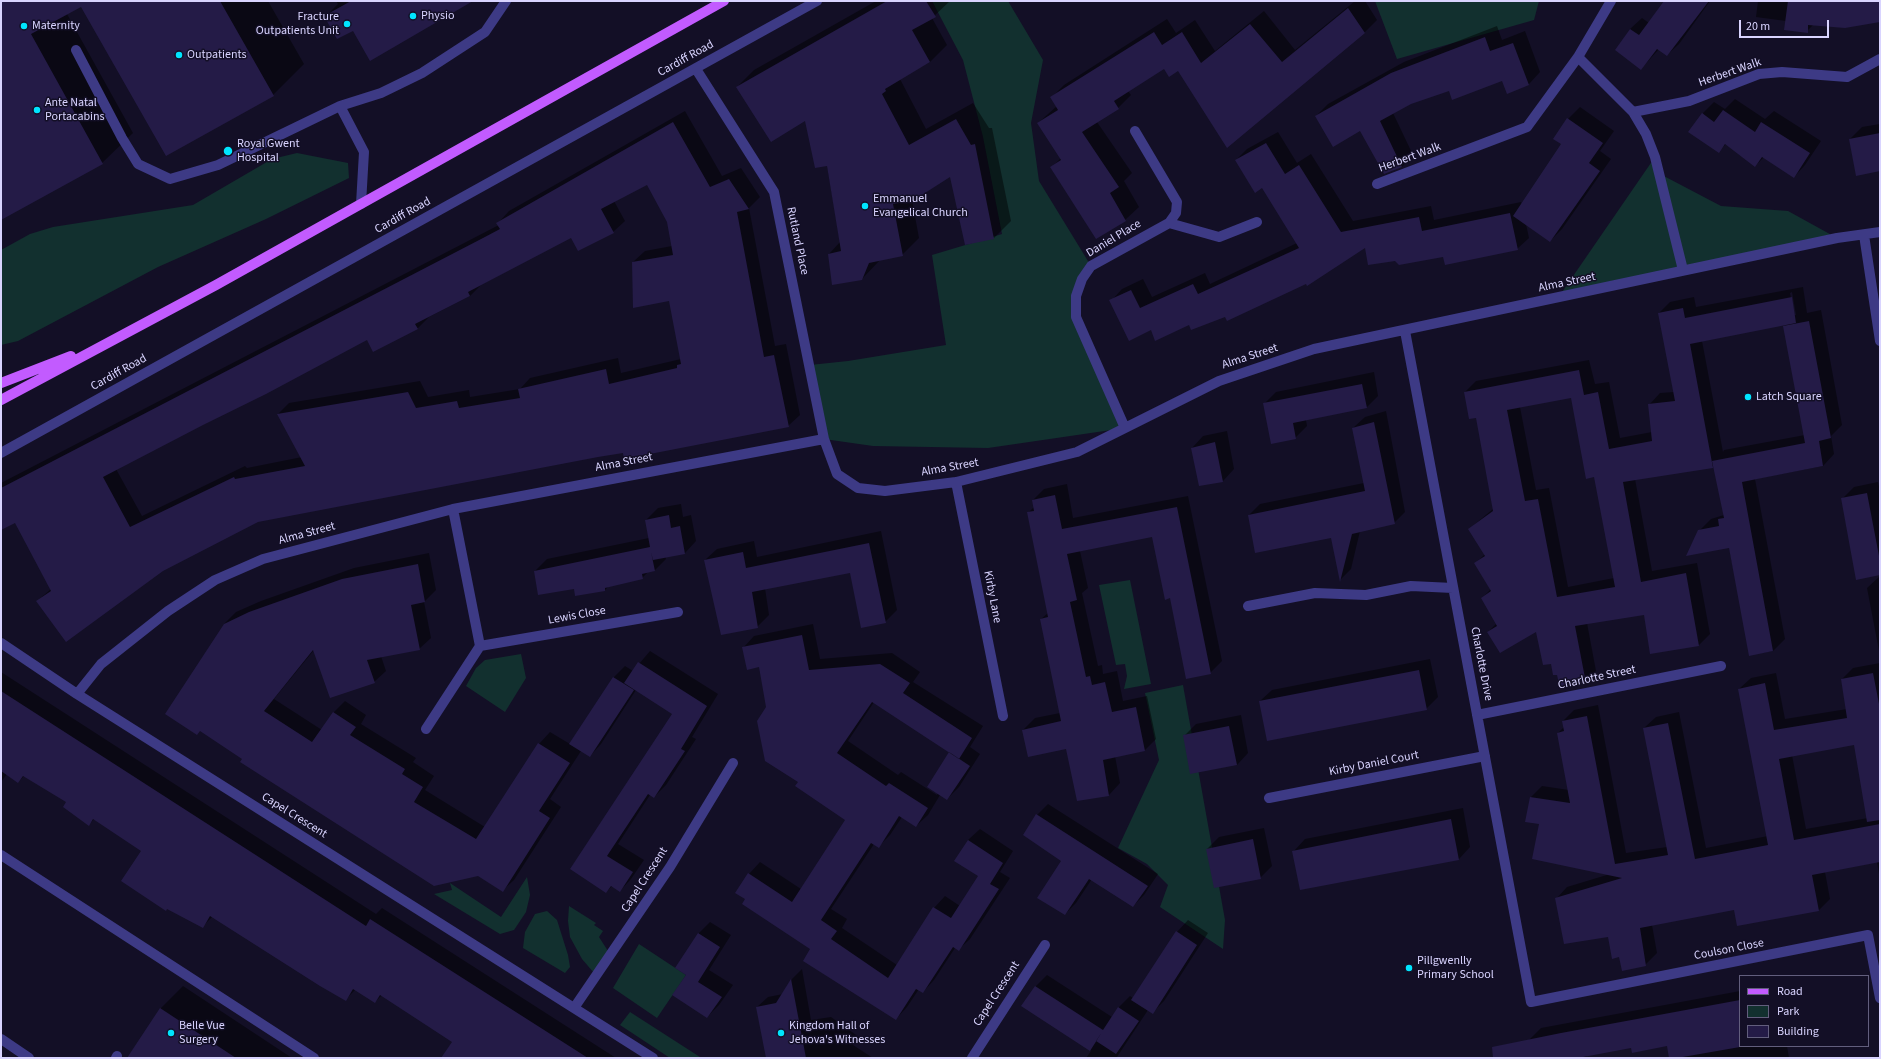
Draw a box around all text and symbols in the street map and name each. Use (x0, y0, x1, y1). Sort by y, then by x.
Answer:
place label: Physio (421, 9, 454, 23)
place label: Fracture Outpatients Unit (256, 10, 339, 38)
marker: Physio (408, 11, 418, 21)
scale bar (1741, 12, 1831, 38)
text: 20 m (1746, 18, 1770, 35)
place label: Maternity (32, 19, 80, 33)
marker: Fracture Outpatients Unit (342, 19, 352, 29)
marker: Maternity (19, 21, 29, 31)
street label: Cardiff Road (656, 38, 716, 80)
place label: Outpatients (187, 48, 246, 62)
marker: Outpatients (174, 50, 184, 60)
street label: Herbert Walk (1697, 56, 1763, 90)
place label: Ante Natal Portacabins (45, 96, 105, 124)
marker: Ante Natal Portacabins (32, 105, 42, 115)
place label: Royal Gwent Hospital (237, 137, 300, 165)
street label: Herbert Walk (1377, 140, 1443, 176)
marker: Royal Gwent Hospital (222, 145, 234, 157)
place label: Emmanuel Evangelical Church (873, 192, 968, 220)
street label: Cardiff Road (373, 195, 433, 237)
marker: Emmanuel Evangelical Church (860, 201, 870, 211)
street label: Rutland Place (783, 206, 811, 276)
street label: Daniel Place (1084, 217, 1144, 261)
street label: Alma Street (1537, 270, 1597, 296)
street label: Alma Street (1220, 341, 1280, 373)
street label: Cardiff Road (89, 352, 149, 394)
place label: Latch Square (1756, 390, 1822, 404)
marker: Latch Square (1743, 392, 1753, 402)
street label: Alma Street (594, 450, 654, 476)
street label: Alma Street (920, 456, 980, 480)
street label: Alma Street (277, 520, 337, 548)
street label: Kirby Lane (980, 570, 1004, 624)
street label: Lewis Close (547, 604, 607, 628)
street label: Charlotte Drive (1467, 626, 1495, 702)
street label: Charlotte Street (1557, 663, 1637, 693)
street label: Kirby Daniel Court (1328, 748, 1420, 780)
street label: Capel Crescent (259, 790, 329, 842)
street label: Capel Crescent (619, 845, 671, 915)
street label: Coulson Close (1693, 936, 1765, 964)
place label: Pillgwenlly Primary School (1417, 954, 1494, 982)
street label: Capel Crescent (971, 959, 1023, 1029)
marker: Pillgwenlly Primary School (1404, 963, 1414, 973)
legend (1739, 975, 1869, 1047)
text: Road (1777, 983, 1803, 1000)
text: Park (1777, 1003, 1799, 1020)
place label: Belle Vue Surgery (179, 1019, 225, 1047)
place label: Kingdom Hall of Jehova's Witnesses (789, 1019, 885, 1047)
text: Building (1777, 1023, 1819, 1040)
marker: Belle Vue Surgery (166, 1028, 176, 1038)
marker: Kingdom Hall of Jehova's Witnesses (776, 1028, 786, 1038)

